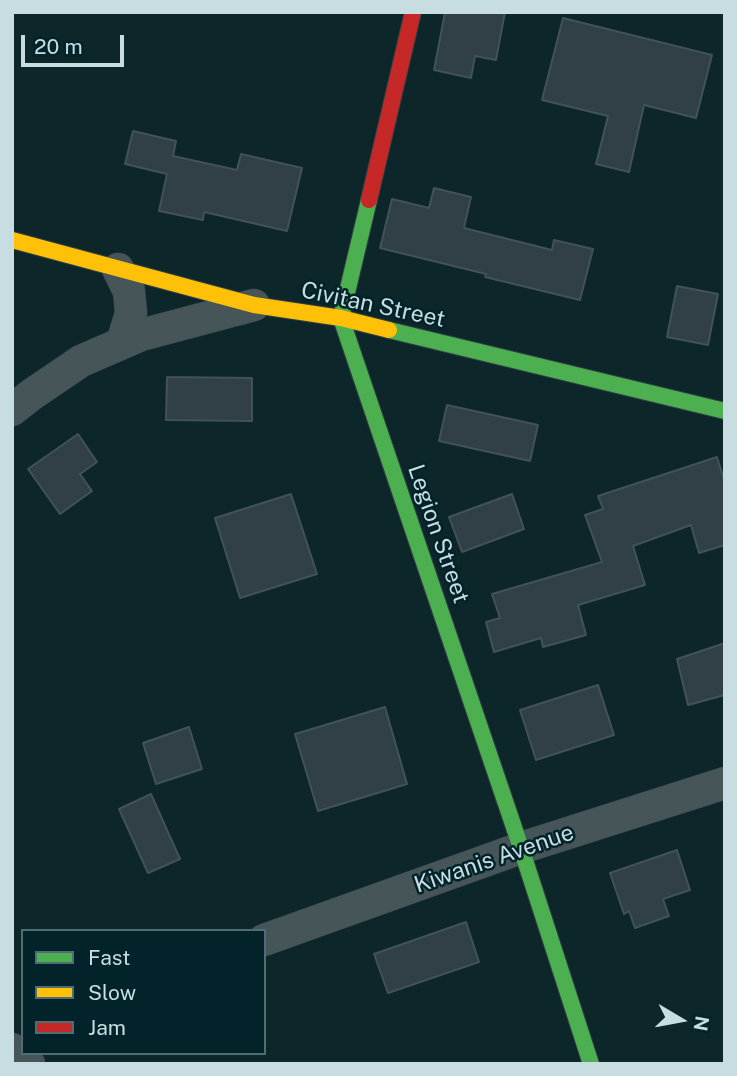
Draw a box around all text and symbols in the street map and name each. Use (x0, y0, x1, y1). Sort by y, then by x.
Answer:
scale bar (24, 21, 128, 65)
text: 20 m (34, 34, 83, 59)
street label: Civitan Street (299, 276, 447, 334)
street label: Legion Street (401, 461, 475, 607)
street label: Kiwanis Avenue (411, 819, 577, 899)
legend (21, 929, 266, 1055)
text: Fast (88, 945, 130, 970)
text: Slow (88, 980, 136, 1005)
north arrow (646, 985, 716, 1055)
text: N (690, 1014, 714, 1033)
text: Jam (88, 1015, 126, 1040)

